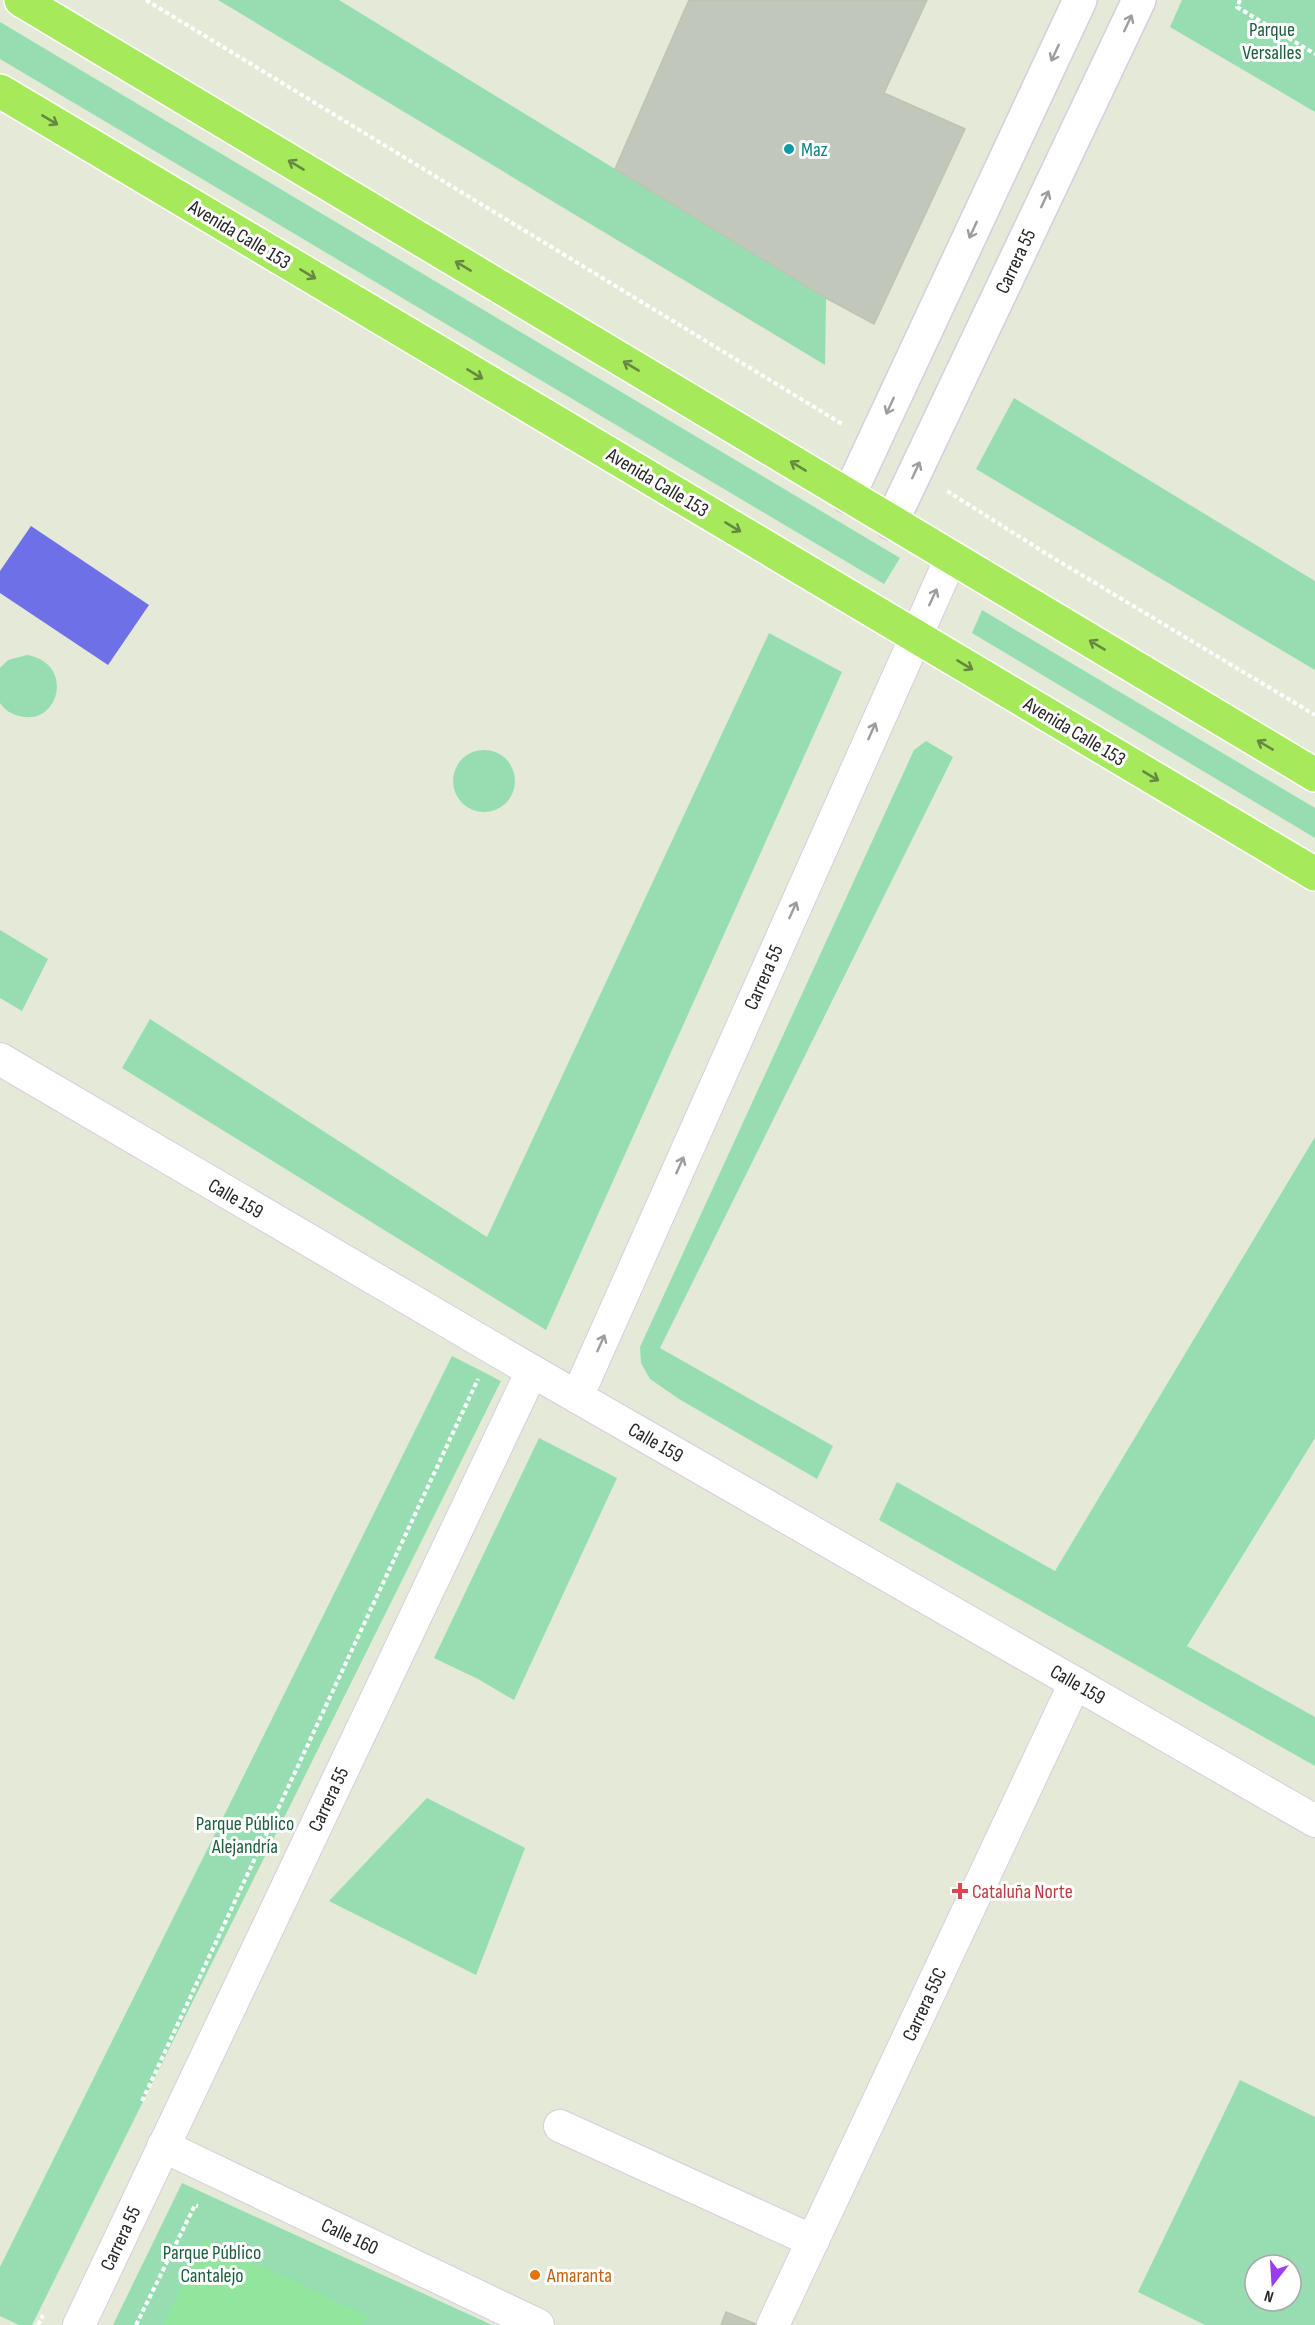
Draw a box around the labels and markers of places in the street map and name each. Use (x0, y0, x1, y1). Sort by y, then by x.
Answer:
place label: Maz (801, 138, 828, 162)
marker: Maz (782, 142, 796, 156)
place label: Cataluña Norte (972, 1880, 1073, 1904)
marker: Cataluña Norte (953, 1884, 967, 1898)
place label: Amaranta (546, 2264, 612, 2288)
marker: Amaranta (528, 2268, 542, 2282)

